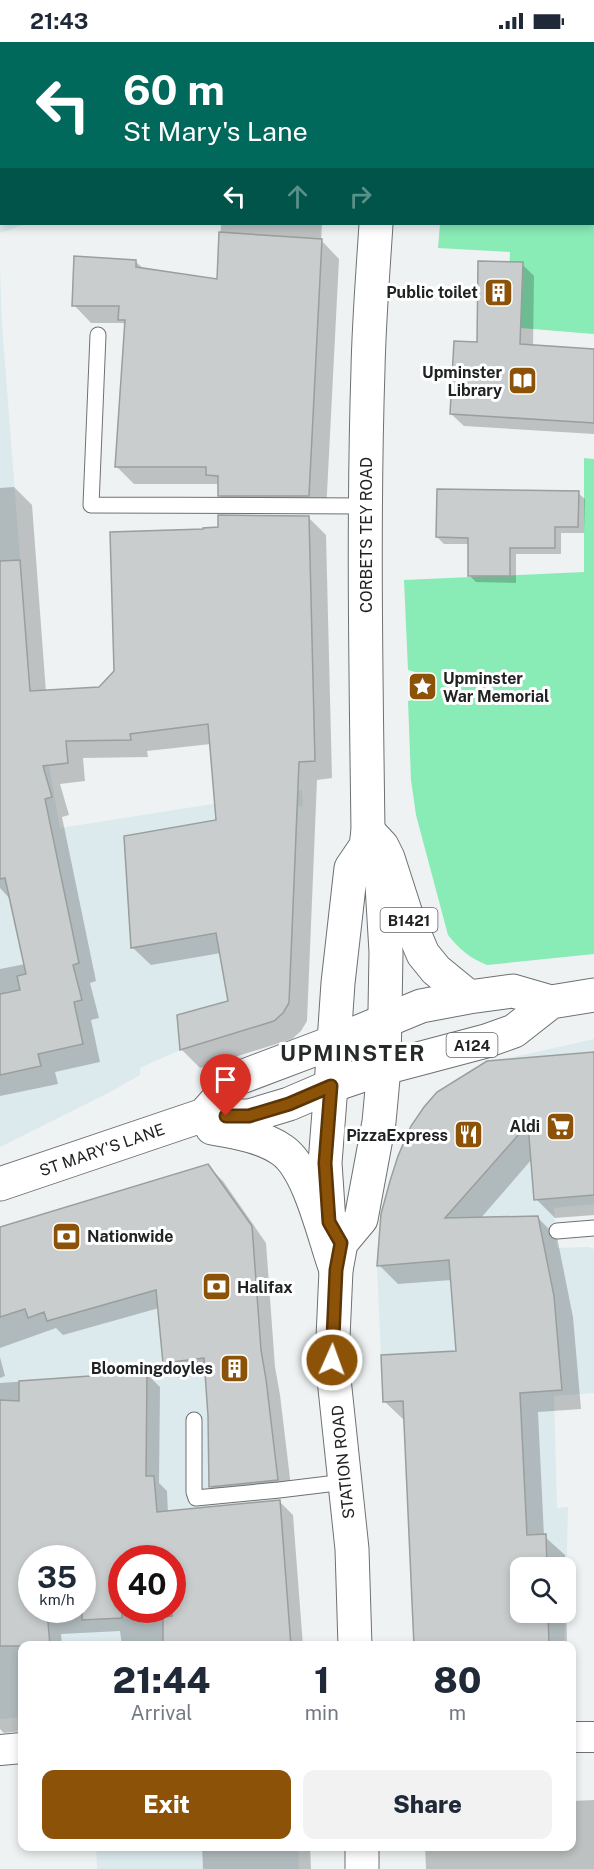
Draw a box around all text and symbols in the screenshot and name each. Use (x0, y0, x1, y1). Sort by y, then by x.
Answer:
text: 21:43 (30, 8, 88, 34)
text: 60 m (123, 65, 225, 114)
icon: left (24, 66, 102, 144)
text: St Mary's Lane (123, 115, 308, 147)
icon: left (218, 180, 251, 213)
icon: ahead (281, 180, 314, 213)
icon: right (344, 180, 377, 213)
building icon: Public toilet (483, 276, 515, 308)
place label: Public toilet (386, 283, 478, 302)
place label: Upminster Library (422, 363, 502, 400)
library icon: Upminster Library (507, 365, 539, 397)
street label: CORBETS TEY ROAD (357, 457, 376, 613)
place label: Upminster War Memorial (443, 669, 549, 706)
place icon: Upminster War Memorial (406, 671, 438, 703)
road number: B1421 (380, 908, 438, 932)
road number: A124 (446, 1033, 498, 1057)
district label: UPMINSTER (280, 1040, 426, 1066)
pin (200, 1054, 251, 1116)
icon: arrive (209, 1063, 242, 1096)
supermarket icon: Aldi (545, 1110, 577, 1142)
place label: Aldi (510, 1117, 540, 1136)
restaurant icon: PizzaExpress (453, 1119, 485, 1151)
street label: ST MARY'S LANE (37, 1120, 167, 1180)
place label: PizzaExpress (346, 1126, 448, 1145)
bank icon: Nationwide (50, 1220, 82, 1252)
place label: Nationwide (87, 1227, 173, 1246)
bank icon: Halifax (200, 1271, 232, 1303)
place label: Halifax (237, 1278, 293, 1297)
position arrow (300, 1328, 364, 1392)
building icon: Bloomingdoyles (218, 1352, 250, 1384)
place label: Bloomingdoyles (91, 1359, 213, 1378)
street label: STATION ROAD (328, 1404, 358, 1520)
speed limit sign: 40 (108, 1545, 186, 1623)
map controls (510, 1557, 576, 1623)
button: search (510, 1557, 576, 1623)
text: 35 (37, 1559, 77, 1595)
text: km/h (39, 1591, 75, 1608)
text: 21:44 (113, 1659, 210, 1701)
text: 1 (314, 1659, 330, 1701)
text: 80 (433, 1659, 481, 1701)
text: Arrival (131, 1701, 192, 1725)
text: min (305, 1701, 339, 1725)
text: m (449, 1701, 466, 1725)
button: Exit (42, 1770, 291, 1839)
button: Share (303, 1770, 552, 1839)

